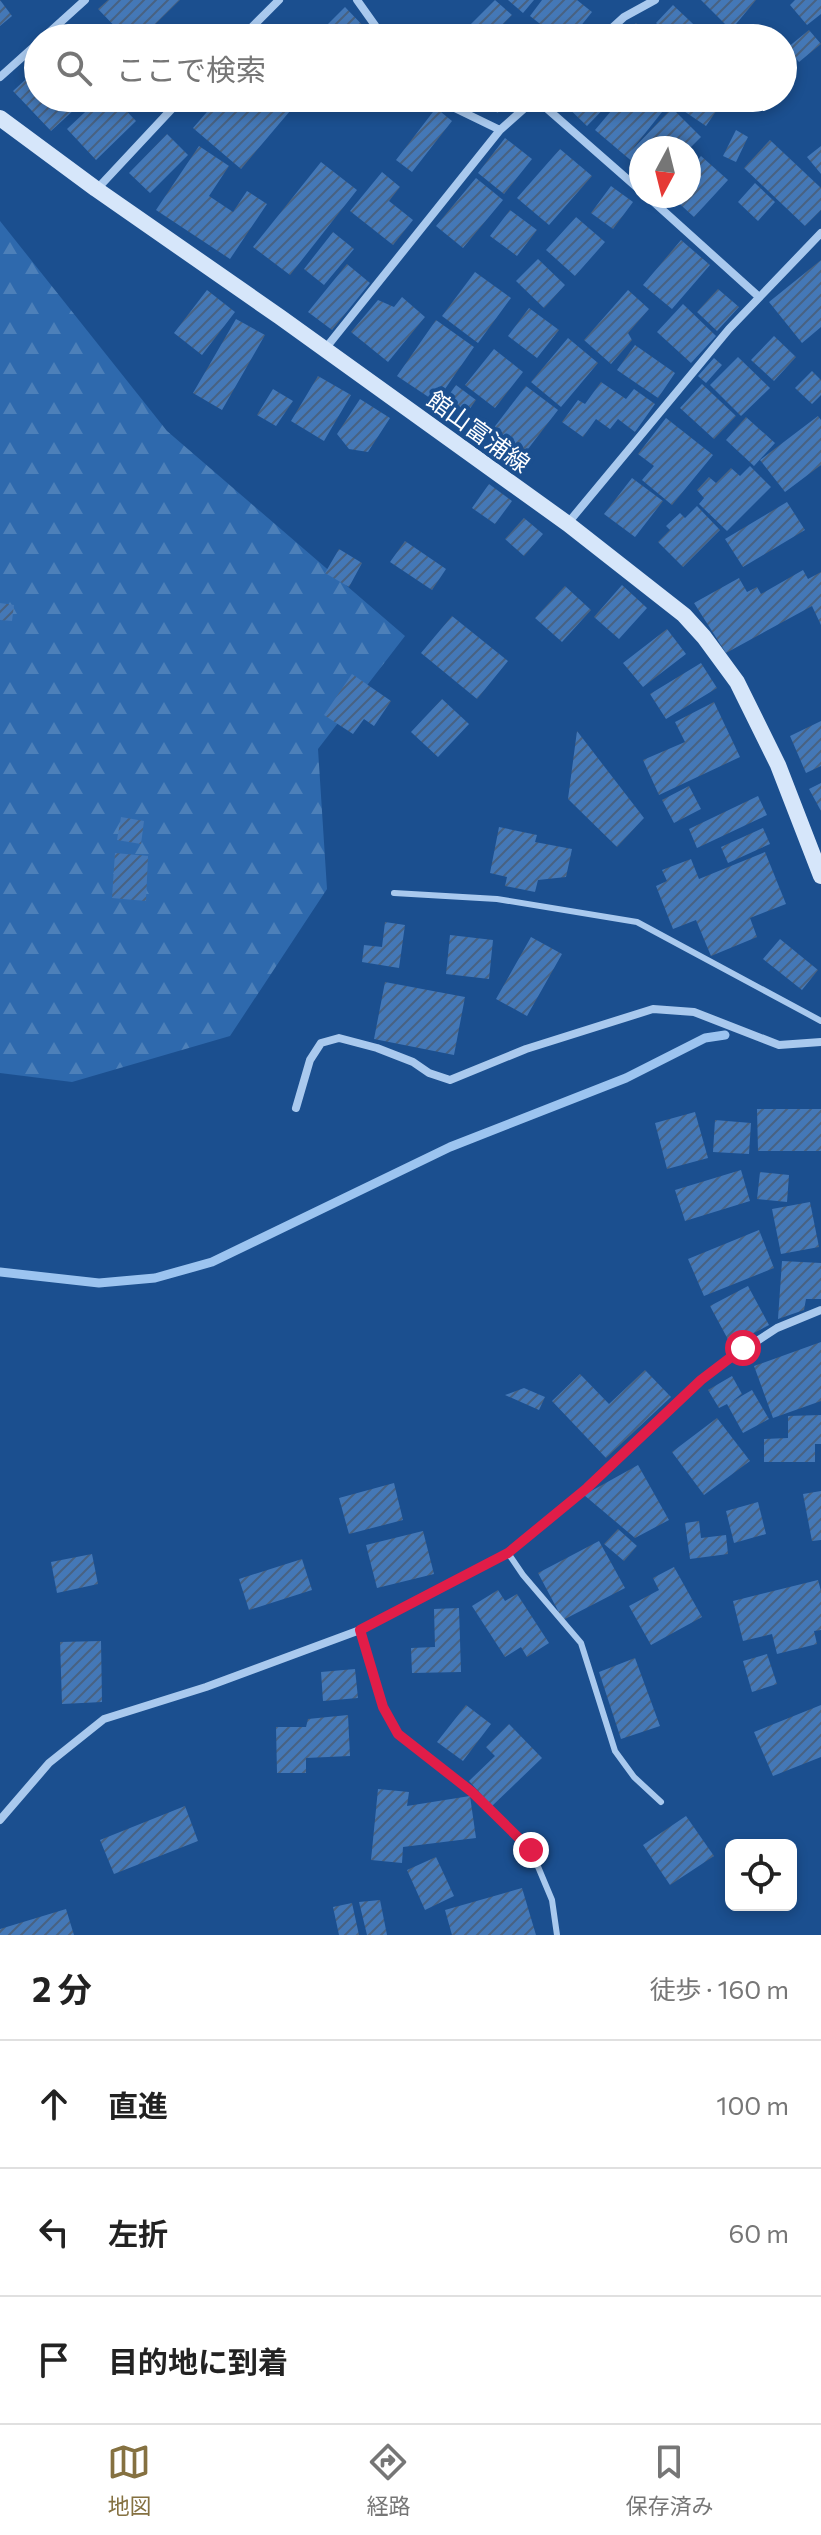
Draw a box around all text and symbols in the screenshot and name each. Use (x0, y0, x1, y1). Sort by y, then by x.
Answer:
search box (24, 24, 797, 112)
icon: search (52, 46, 96, 90)
text: ここで検索 (116, 50, 266, 87)
north arrow (629, 136, 701, 208)
street label: 館山富浦線 (422, 384, 536, 478)
route start (725, 1330, 761, 1366)
route end (513, 1832, 549, 1868)
map controls (725, 1839, 797, 1911)
button: locate (725, 1839, 797, 1911)
text: 2 分 (32, 1967, 92, 2009)
text: 徒歩 · 160 m (649, 1973, 789, 2004)
icon: ahead (32, 2082, 76, 2126)
text: 直進 (108, 2086, 168, 2123)
text: 100 m (716, 2089, 789, 2120)
icon: left (32, 2210, 76, 2254)
text: 左折 (108, 2214, 168, 2251)
text: 60 m (729, 2217, 789, 2248)
icon: arrive (32, 2338, 76, 2382)
text: 目的地に到着 (108, 2342, 288, 2379)
tab: 地図 (107, 2440, 152, 2520)
tab: 経路 (366, 2440, 411, 2520)
tab: 保存済み (625, 2440, 714, 2520)

